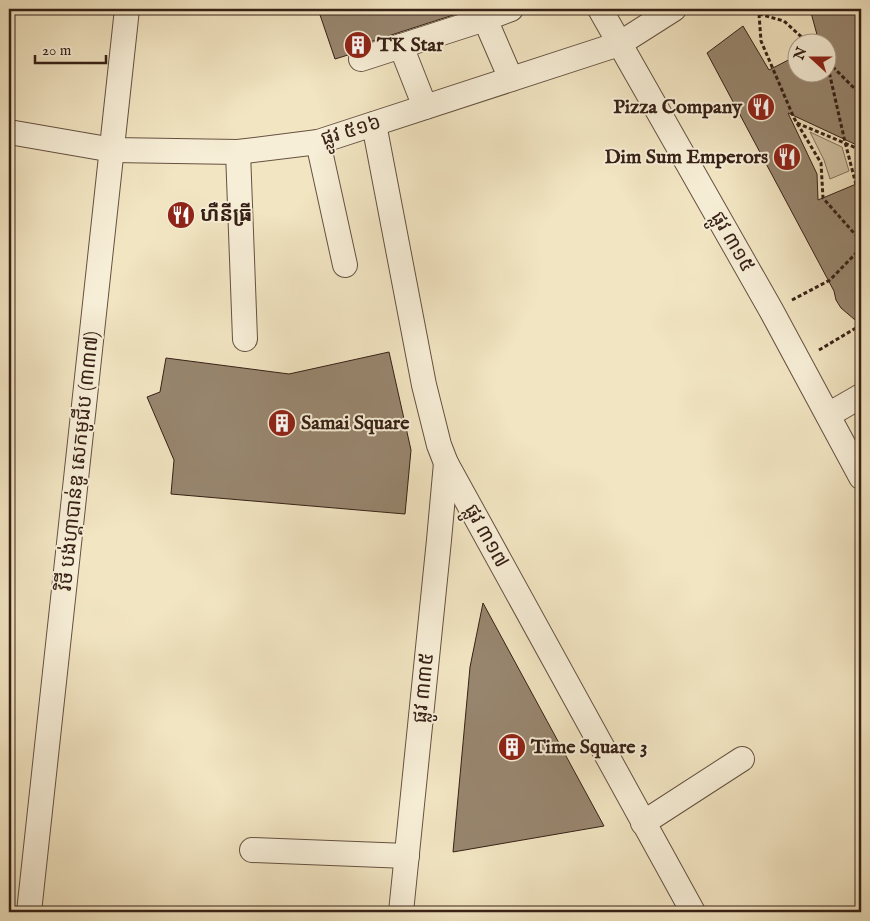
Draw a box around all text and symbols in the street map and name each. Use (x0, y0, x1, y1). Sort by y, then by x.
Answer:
building icon: TK Star (343, 30, 373, 60)
scale bar (35, 32, 106, 64)
north arrow (788, 32, 838, 82)
place label: TK Star (376, 33, 444, 58)
text: 20 m (42, 41, 72, 60)
text: N (790, 45, 811, 64)
restaurant icon: Pizza Company (746, 92, 776, 122)
place label: Pizza Company (613, 95, 743, 120)
street label: ផ្លូវ ៥១៦ (318, 110, 386, 157)
restaurant icon: Dim Sum Emperors (772, 142, 802, 172)
place label: Dim Sum Emperors (605, 145, 768, 170)
restaurant icon: ហឺនីធ្រី (166, 200, 196, 230)
place label: ហឺនីធ្រី (200, 202, 252, 228)
street label: ផ្លូវ ៣១៥ (700, 207, 759, 279)
street label: វិថី បង់ហ្គាបាន់ឌូ សេកមូជីប (៣៣៧) (51, 330, 105, 592)
building icon: Samai Square (267, 408, 297, 438)
place label: Samai Square (301, 411, 410, 436)
street label: ផ្លូវ ៣១៧ (454, 500, 514, 575)
street label: ផ្លូវ ៣៣៥ (408, 652, 445, 725)
building icon: Time Square 3 (497, 732, 527, 762)
place label: Time Square 3 (530, 735, 647, 760)

